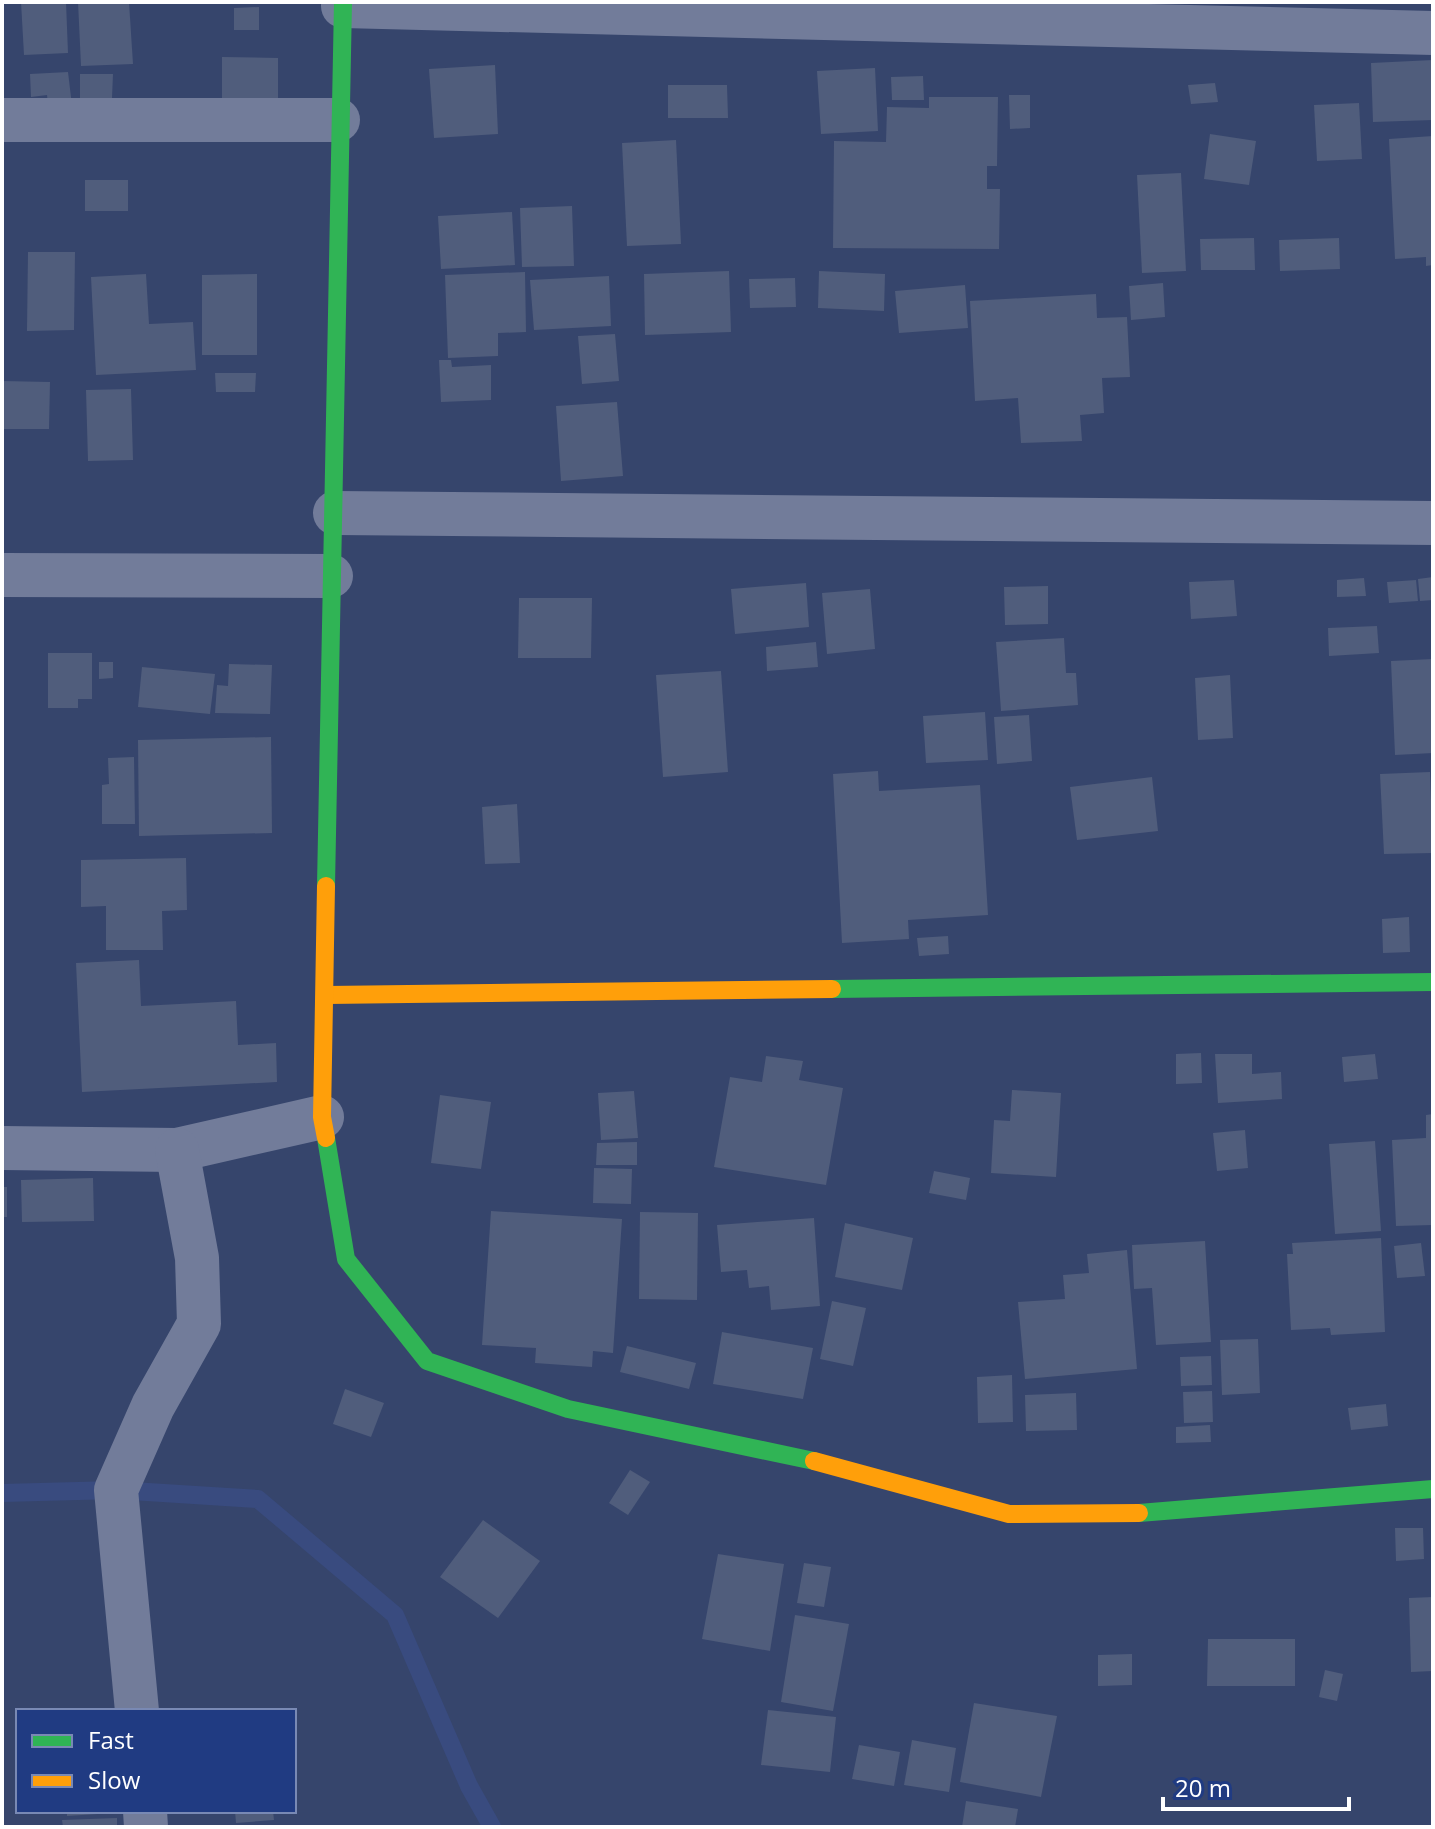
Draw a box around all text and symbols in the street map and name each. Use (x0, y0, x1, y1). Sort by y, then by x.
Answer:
legend (16, 1709, 296, 1813)
text: Fast (88, 1723, 134, 1756)
scale bar (1163, 1761, 1349, 1811)
text: Slow (88, 1763, 141, 1796)
text: 20 m (1175, 1771, 1231, 1804)

